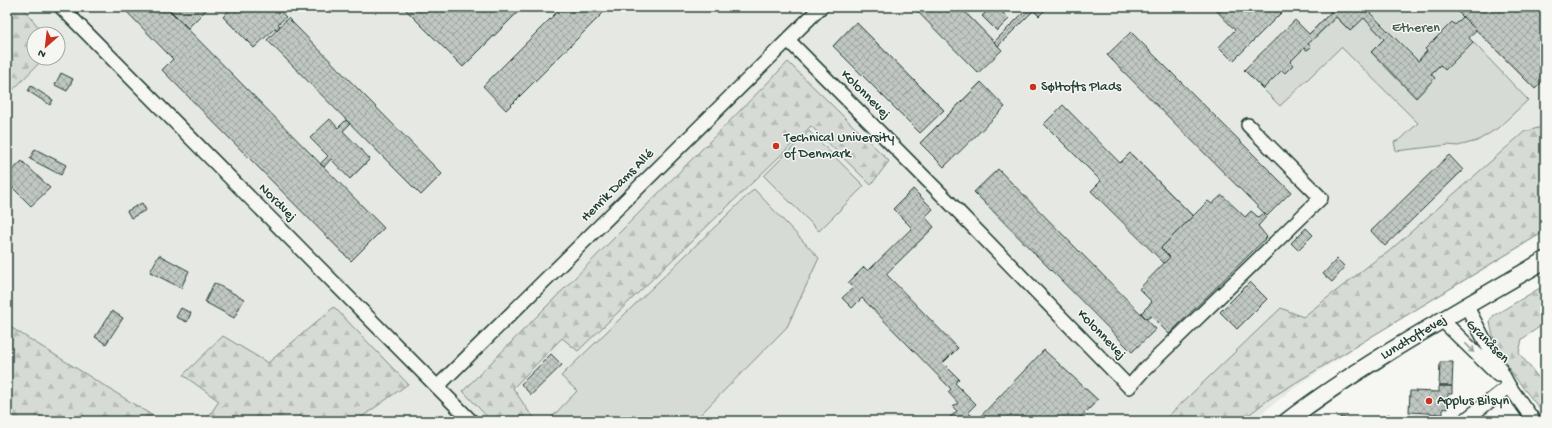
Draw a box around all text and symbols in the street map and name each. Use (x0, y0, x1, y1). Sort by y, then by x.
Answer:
park label: Etheren (1392, 20, 1440, 37)
north arrow (26, 26, 66, 66)
text: N (36, 46, 48, 60)
street label: Kolonnevej (837, 67, 893, 123)
place label: Søltofts Plads (1041, 79, 1122, 96)
marker: Søltofts Plads (1028, 82, 1038, 92)
place label: Technical University of Denmark (783, 130, 895, 163)
marker: Technical University of Denmark (771, 141, 781, 151)
street label: Henrik Dams Allé (578, 145, 659, 226)
street label: Nordvej (254, 180, 300, 226)
street label: Kolonnevej (1073, 306, 1129, 364)
street label: Lundtoftevej (1378, 312, 1450, 364)
street label: Granåsen (1462, 317, 1513, 368)
one-way arrow (1466, 343, 1475, 353)
place label: Applus Bilsyn (1437, 393, 1509, 410)
marker: Applus Bilsyn (1424, 396, 1434, 406)

